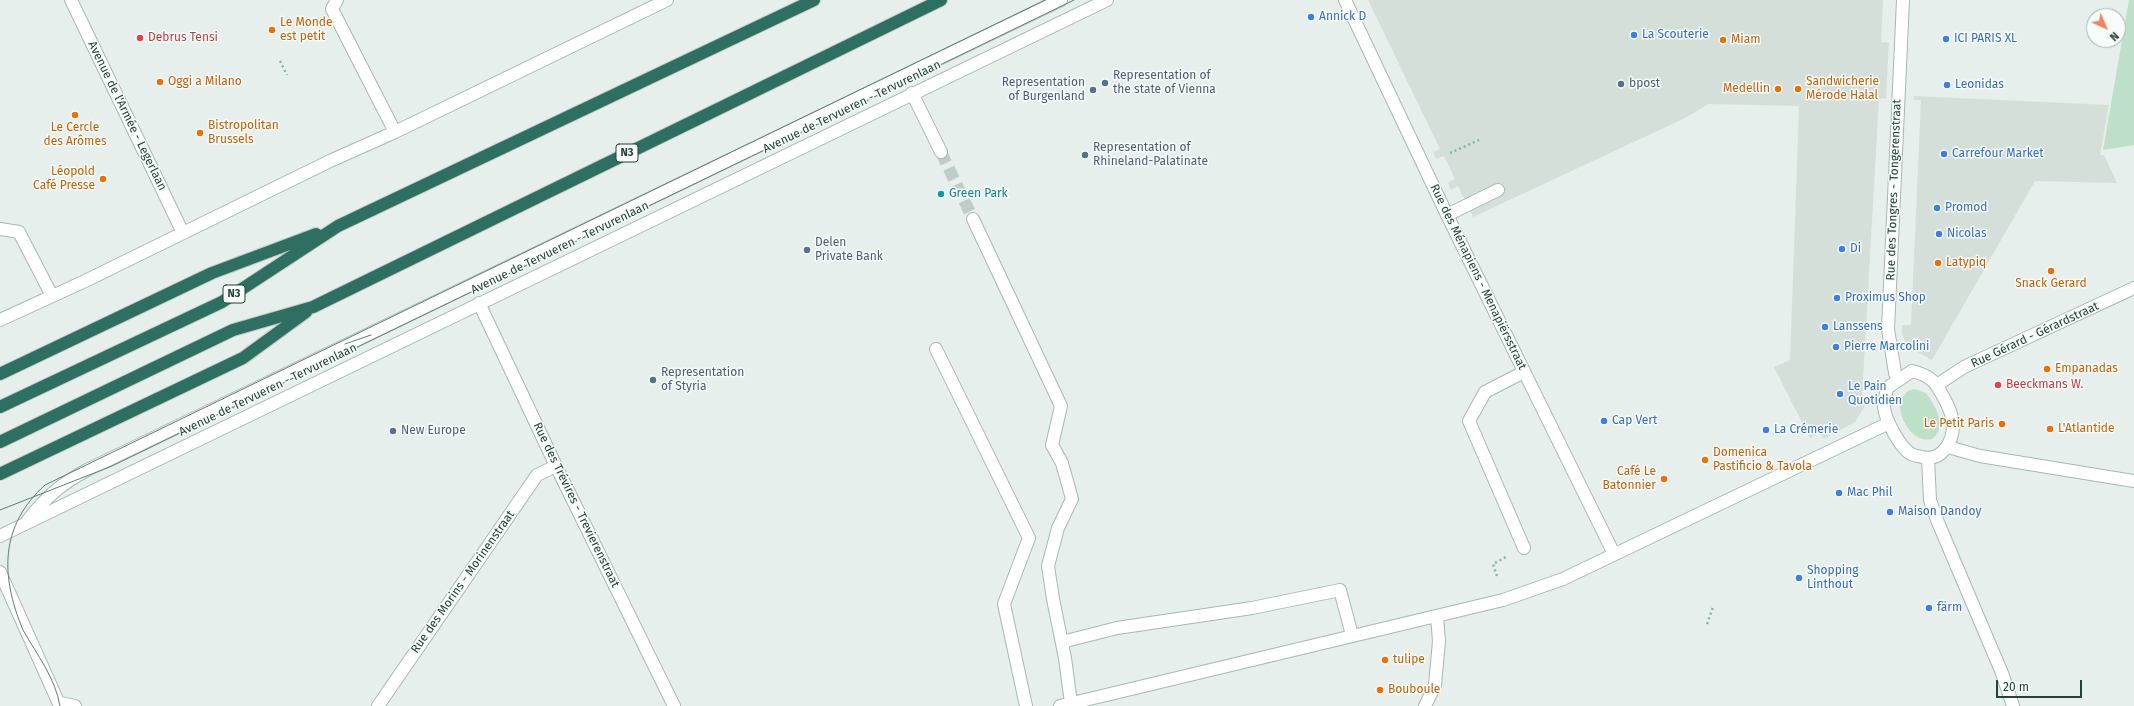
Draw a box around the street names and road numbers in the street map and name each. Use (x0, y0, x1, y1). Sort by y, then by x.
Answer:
street label: Avenue de l'Armée - Legerlaan (84, 39, 170, 193)
street label: Avenue de Tervueren - Tervurenlaan (761, 58, 943, 156)
street label: Rue des Tongres - Tongerenstraat (1884, 99, 1904, 281)
road number: N3 (616, 144, 638, 162)
street label: Rue des Ménapiens - Menapiërsstraat (1427, 182, 1529, 372)
street label: Avenue de Tervueren - Tervurenlaan (469, 199, 651, 297)
road number: N3 (223, 285, 245, 303)
street label: Rue Gérard - Gérardstraat (1969, 299, 2101, 371)
street label: Avenue de Tervueren - Tervurenlaan (177, 341, 359, 439)
street label: Rue des Trévires - Trevierenstraat (530, 420, 622, 590)
street label: Rue des Morins - Morinenstraat (408, 508, 518, 656)

